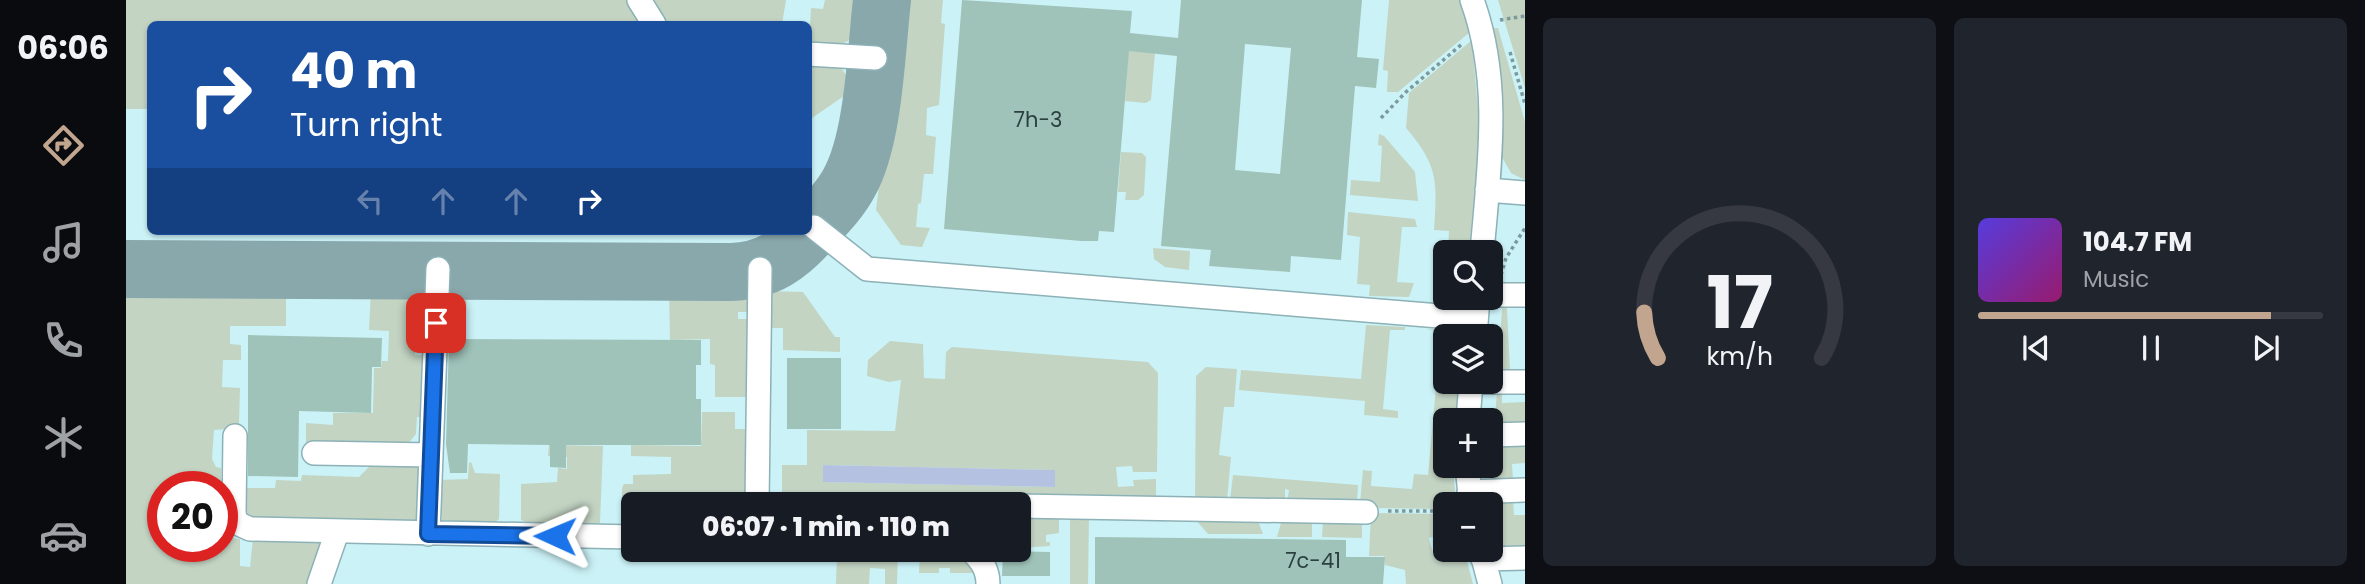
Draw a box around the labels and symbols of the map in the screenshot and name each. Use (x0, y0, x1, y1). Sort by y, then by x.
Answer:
house number: 7h-3 (1014, 105, 1062, 134)
pin (406, 293, 466, 353)
speed limit sign: 20 (147, 471, 238, 562)
position arrow (518, 499, 592, 573)
house number: 7c-41 (1285, 546, 1341, 575)

